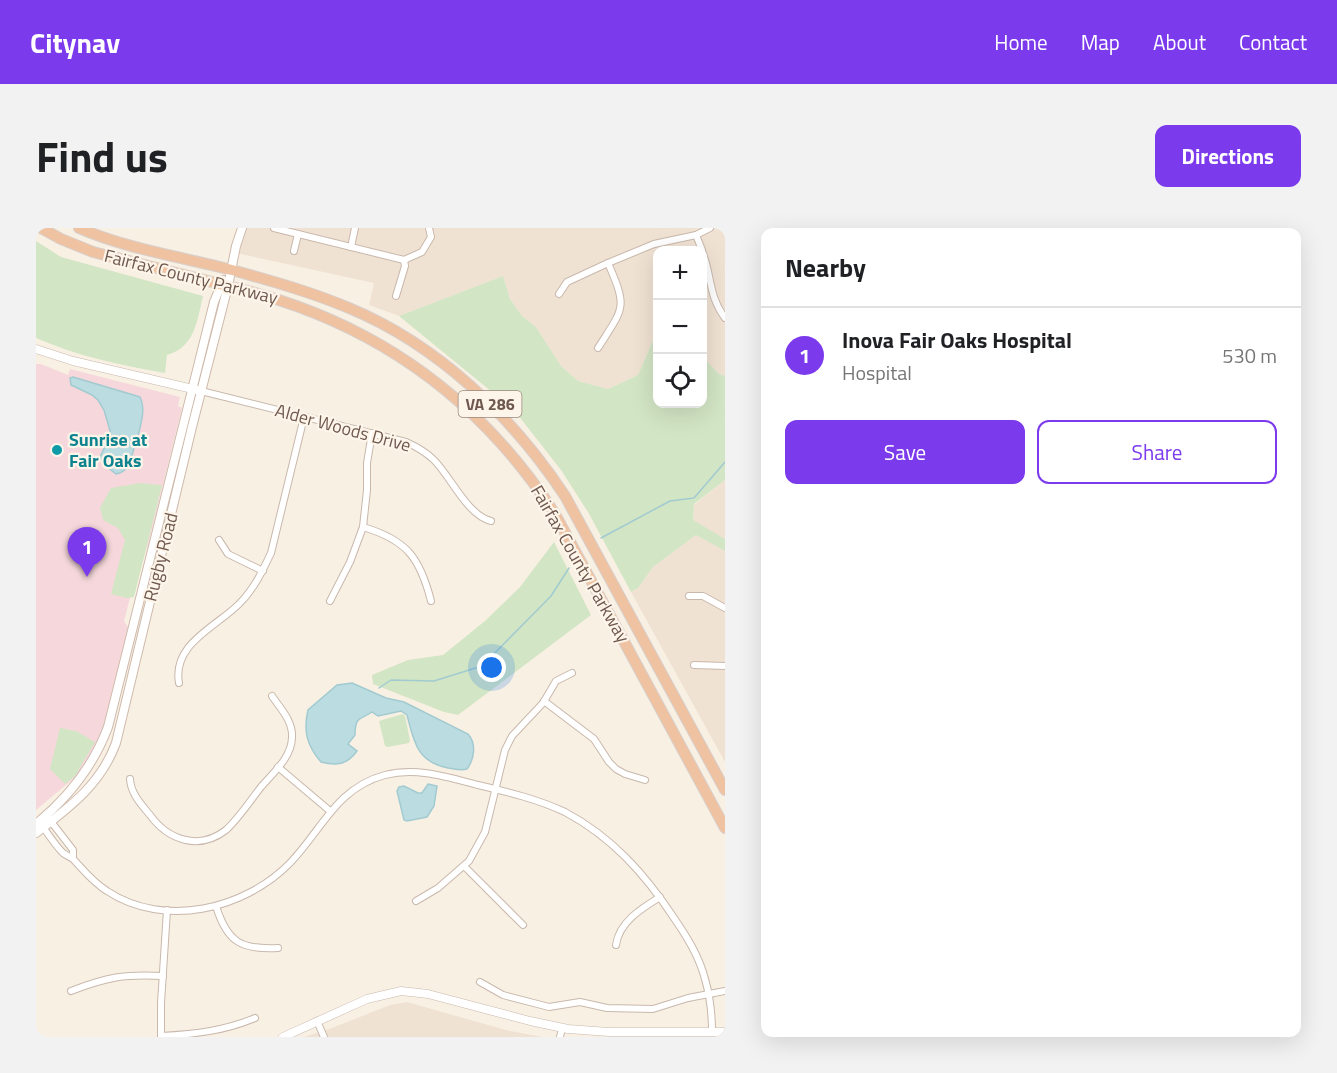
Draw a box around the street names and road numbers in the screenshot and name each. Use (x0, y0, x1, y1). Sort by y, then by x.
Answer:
street label: Fairfax County Parkway (101, 242, 281, 311)
road number: VA 286 (458, 391, 522, 417)
street label: Alder Woods Drive (272, 396, 414, 459)
street label: Fairfax County Parkway (524, 480, 637, 648)
street label: Rugby Road (136, 510, 185, 604)

